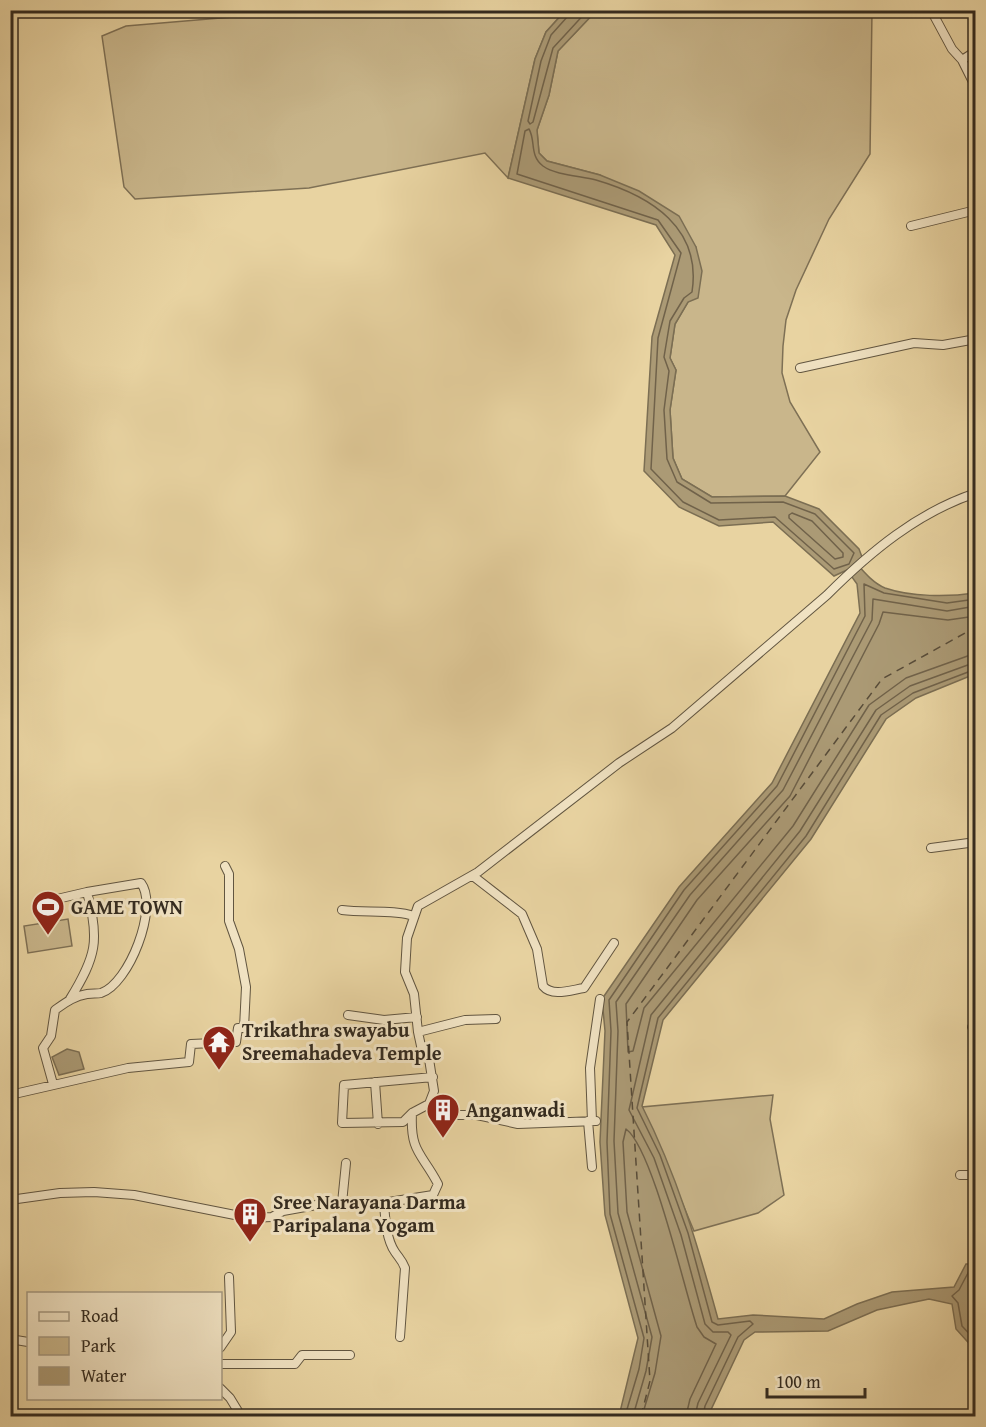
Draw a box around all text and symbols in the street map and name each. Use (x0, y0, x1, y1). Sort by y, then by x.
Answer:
sports icon: GAME TOWN (30, 889, 66, 936)
place label: GAME TOWN (71, 892, 183, 921)
place label: Trikathra swayabu Sreemahadeva Temple (242, 1015, 442, 1067)
temple icon: Trikathra swayabu Sreemahadeva Temple (201, 1024, 237, 1071)
building icon: Anganwadi (425, 1092, 461, 1139)
place label: Anganwadi (466, 1095, 565, 1124)
place label: Sree Narayana Darma Paripalana Yogam (273, 1187, 467, 1239)
building icon: Sree Narayana Darma Paripalana Yogam (232, 1196, 268, 1243)
legend (27, 1292, 222, 1400)
text: Road (81, 1302, 119, 1329)
text: Park (81, 1332, 117, 1359)
scale bar (767, 1361, 864, 1399)
text: Water (81, 1362, 127, 1389)
text: 100 m (776, 1368, 821, 1395)

